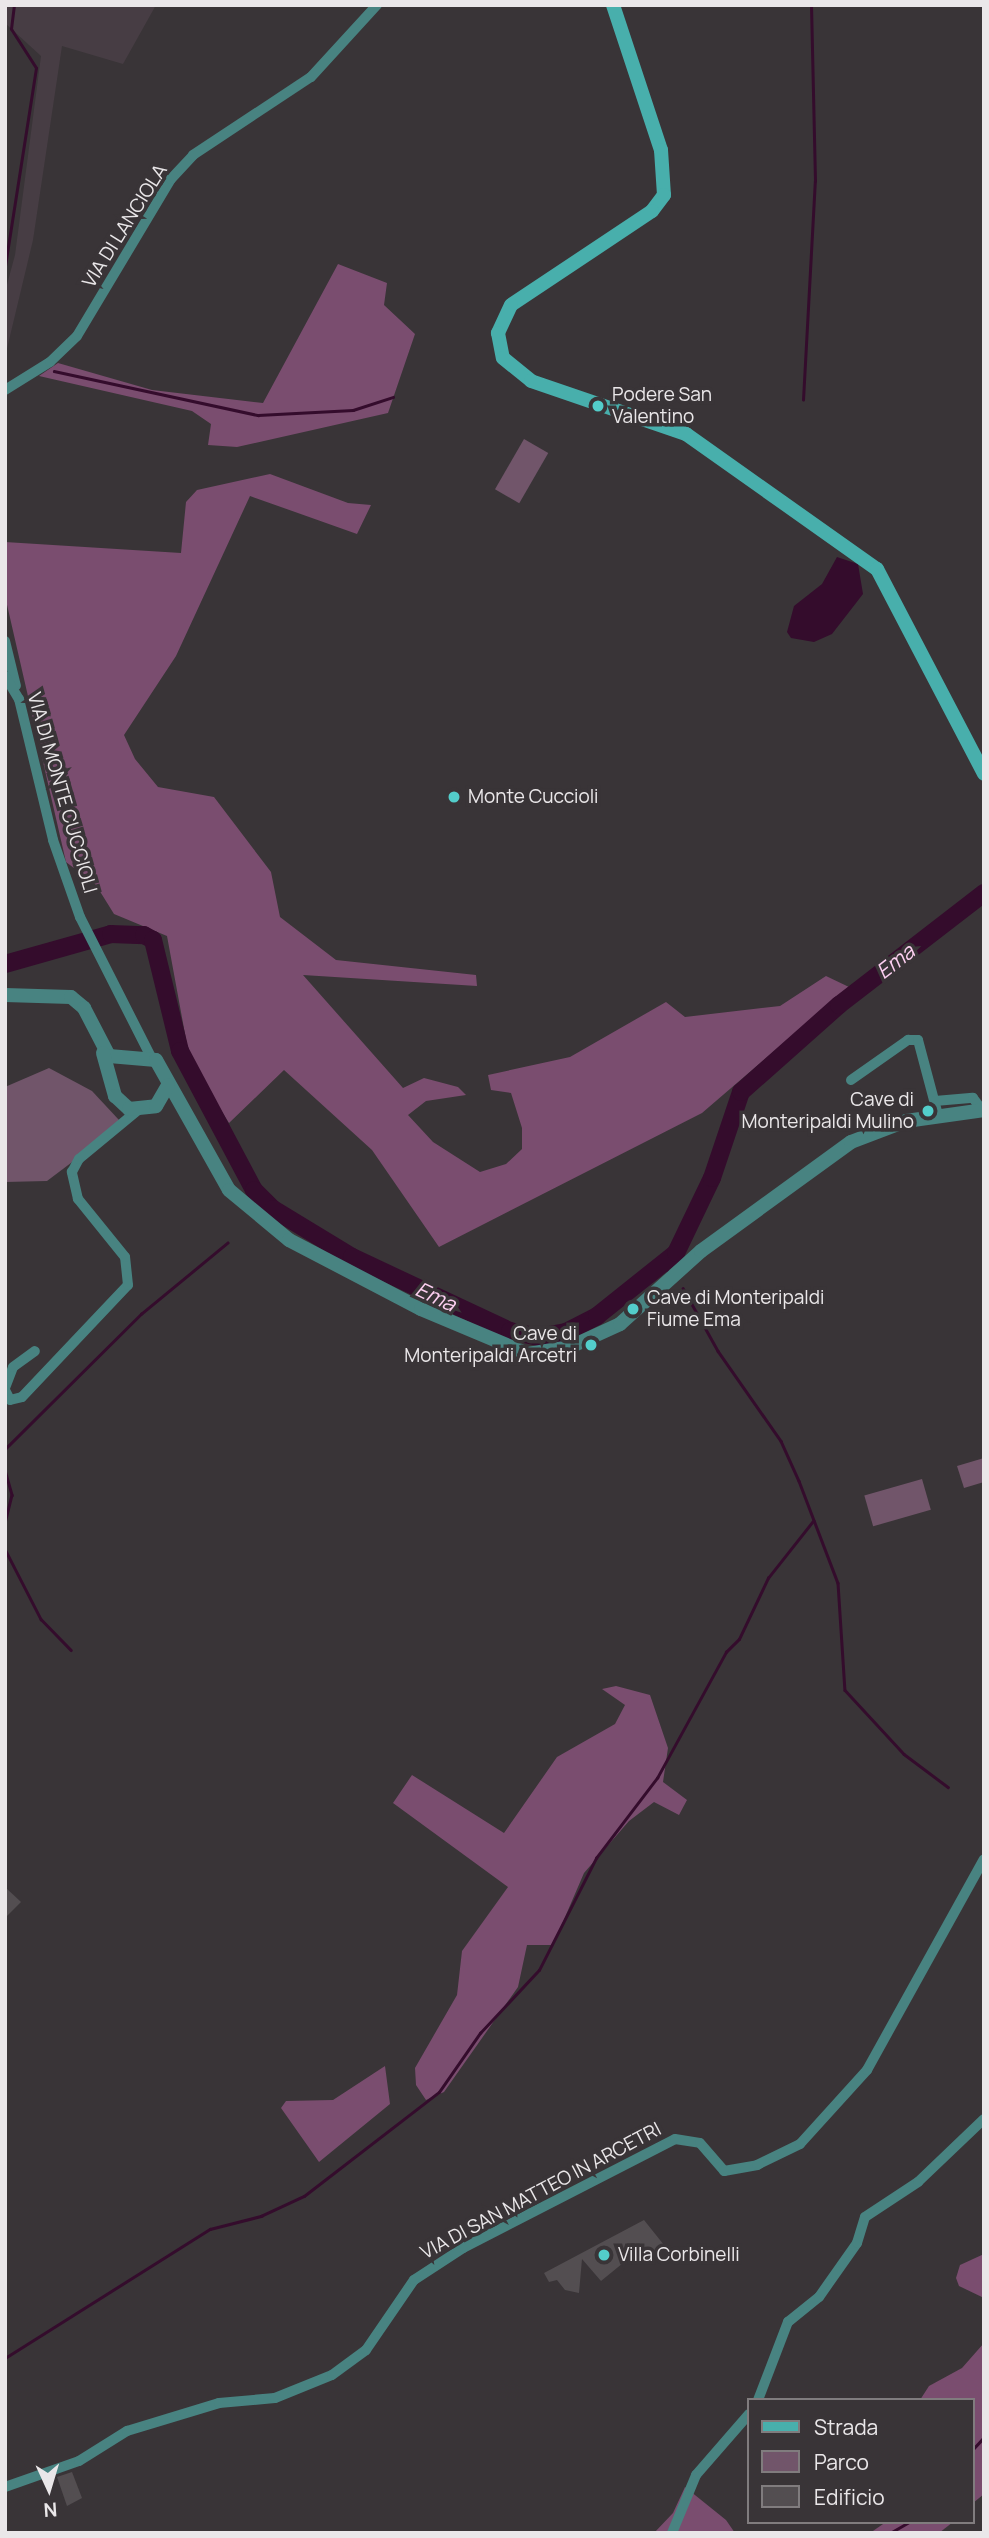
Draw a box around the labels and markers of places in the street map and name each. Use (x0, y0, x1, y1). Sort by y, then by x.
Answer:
place label: Podere San Valentino (612, 384, 712, 428)
marker: Podere San Valentino (590, 398, 606, 414)
place label: Monte Cuccioli (468, 786, 599, 808)
marker: Monte Cuccioli (446, 789, 462, 805)
place label: Cave di Monteripaldi Mulino (742, 1089, 914, 1133)
marker: Cave di Monteripaldi Mulino (920, 1103, 936, 1119)
place label: Cave di Monteripaldi Fiume Ema (647, 1287, 824, 1331)
marker: Cave di Monteripaldi Fiume Ema (625, 1301, 641, 1317)
place label: Cave di Monteripaldi Arcetri (404, 1323, 577, 1367)
marker: Cave di Monteripaldi Arcetri (583, 1337, 599, 1353)
place label: Villa Corbinelli (618, 2244, 740, 2266)
marker: Villa Corbinelli (596, 2247, 612, 2263)

